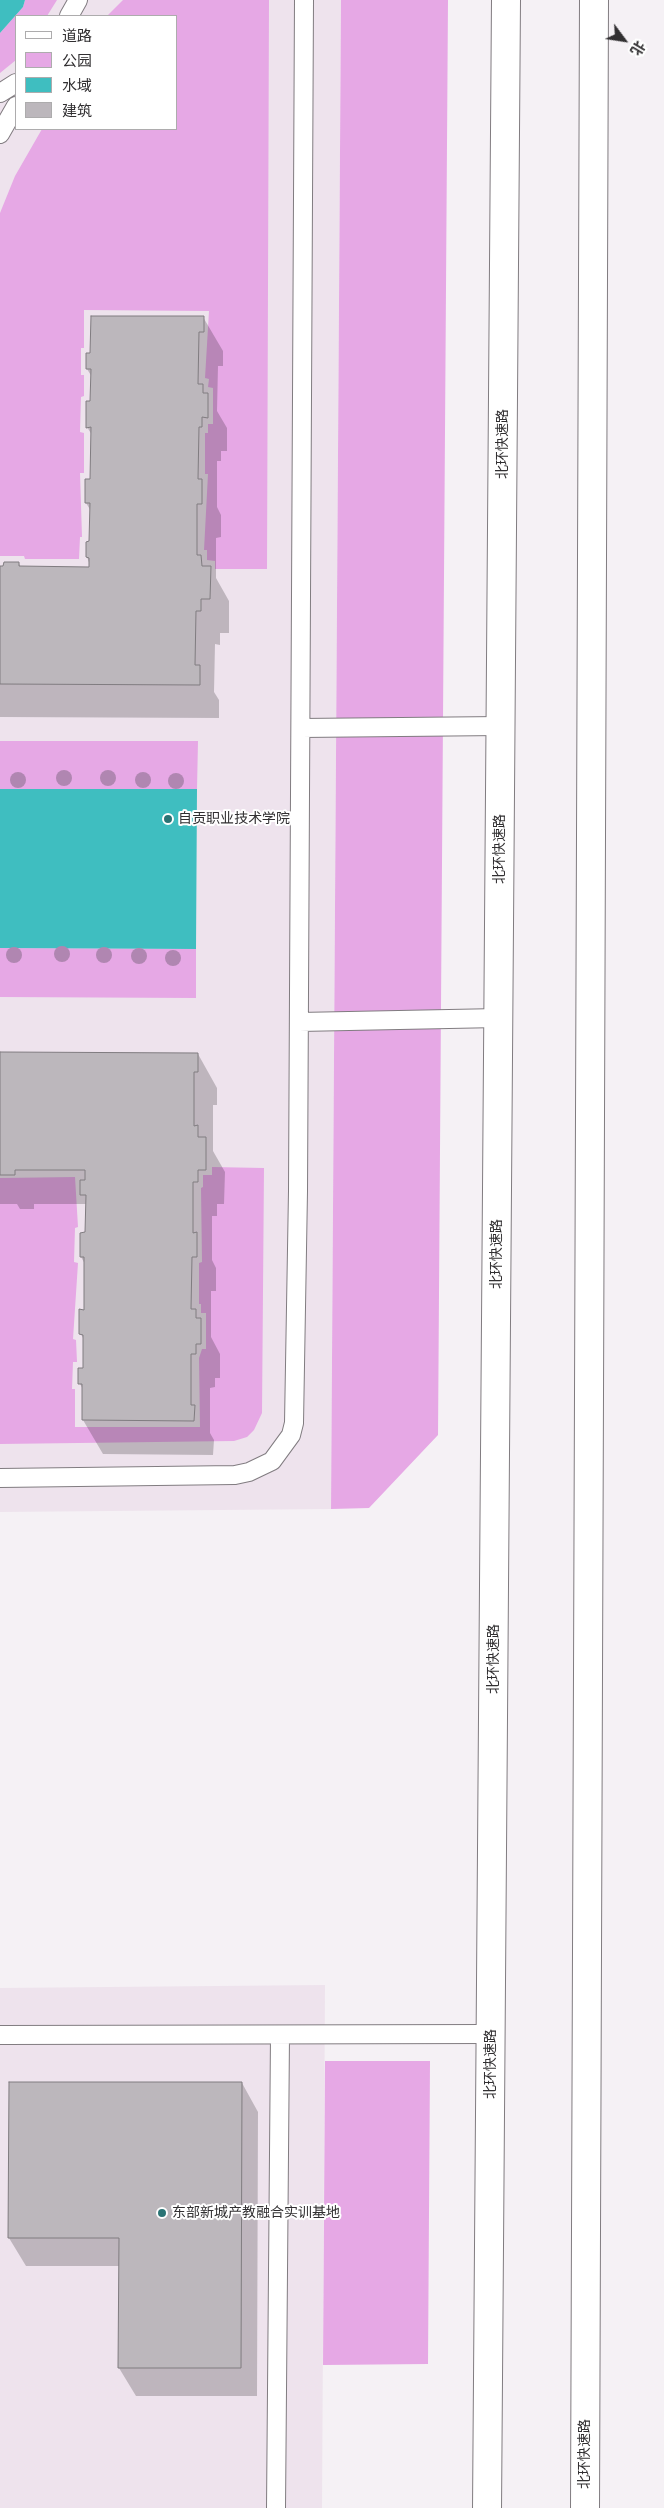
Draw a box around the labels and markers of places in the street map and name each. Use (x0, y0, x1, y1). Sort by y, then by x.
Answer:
place label: 自贡职业技术学院 (178, 811, 290, 827)
marker: 自贡职业技术学院 (162, 813, 174, 825)
place label: 东部新城产教融合实训基地 (172, 2205, 340, 2221)
marker: 东部新城产教融合实训基地 (156, 2207, 168, 2219)

